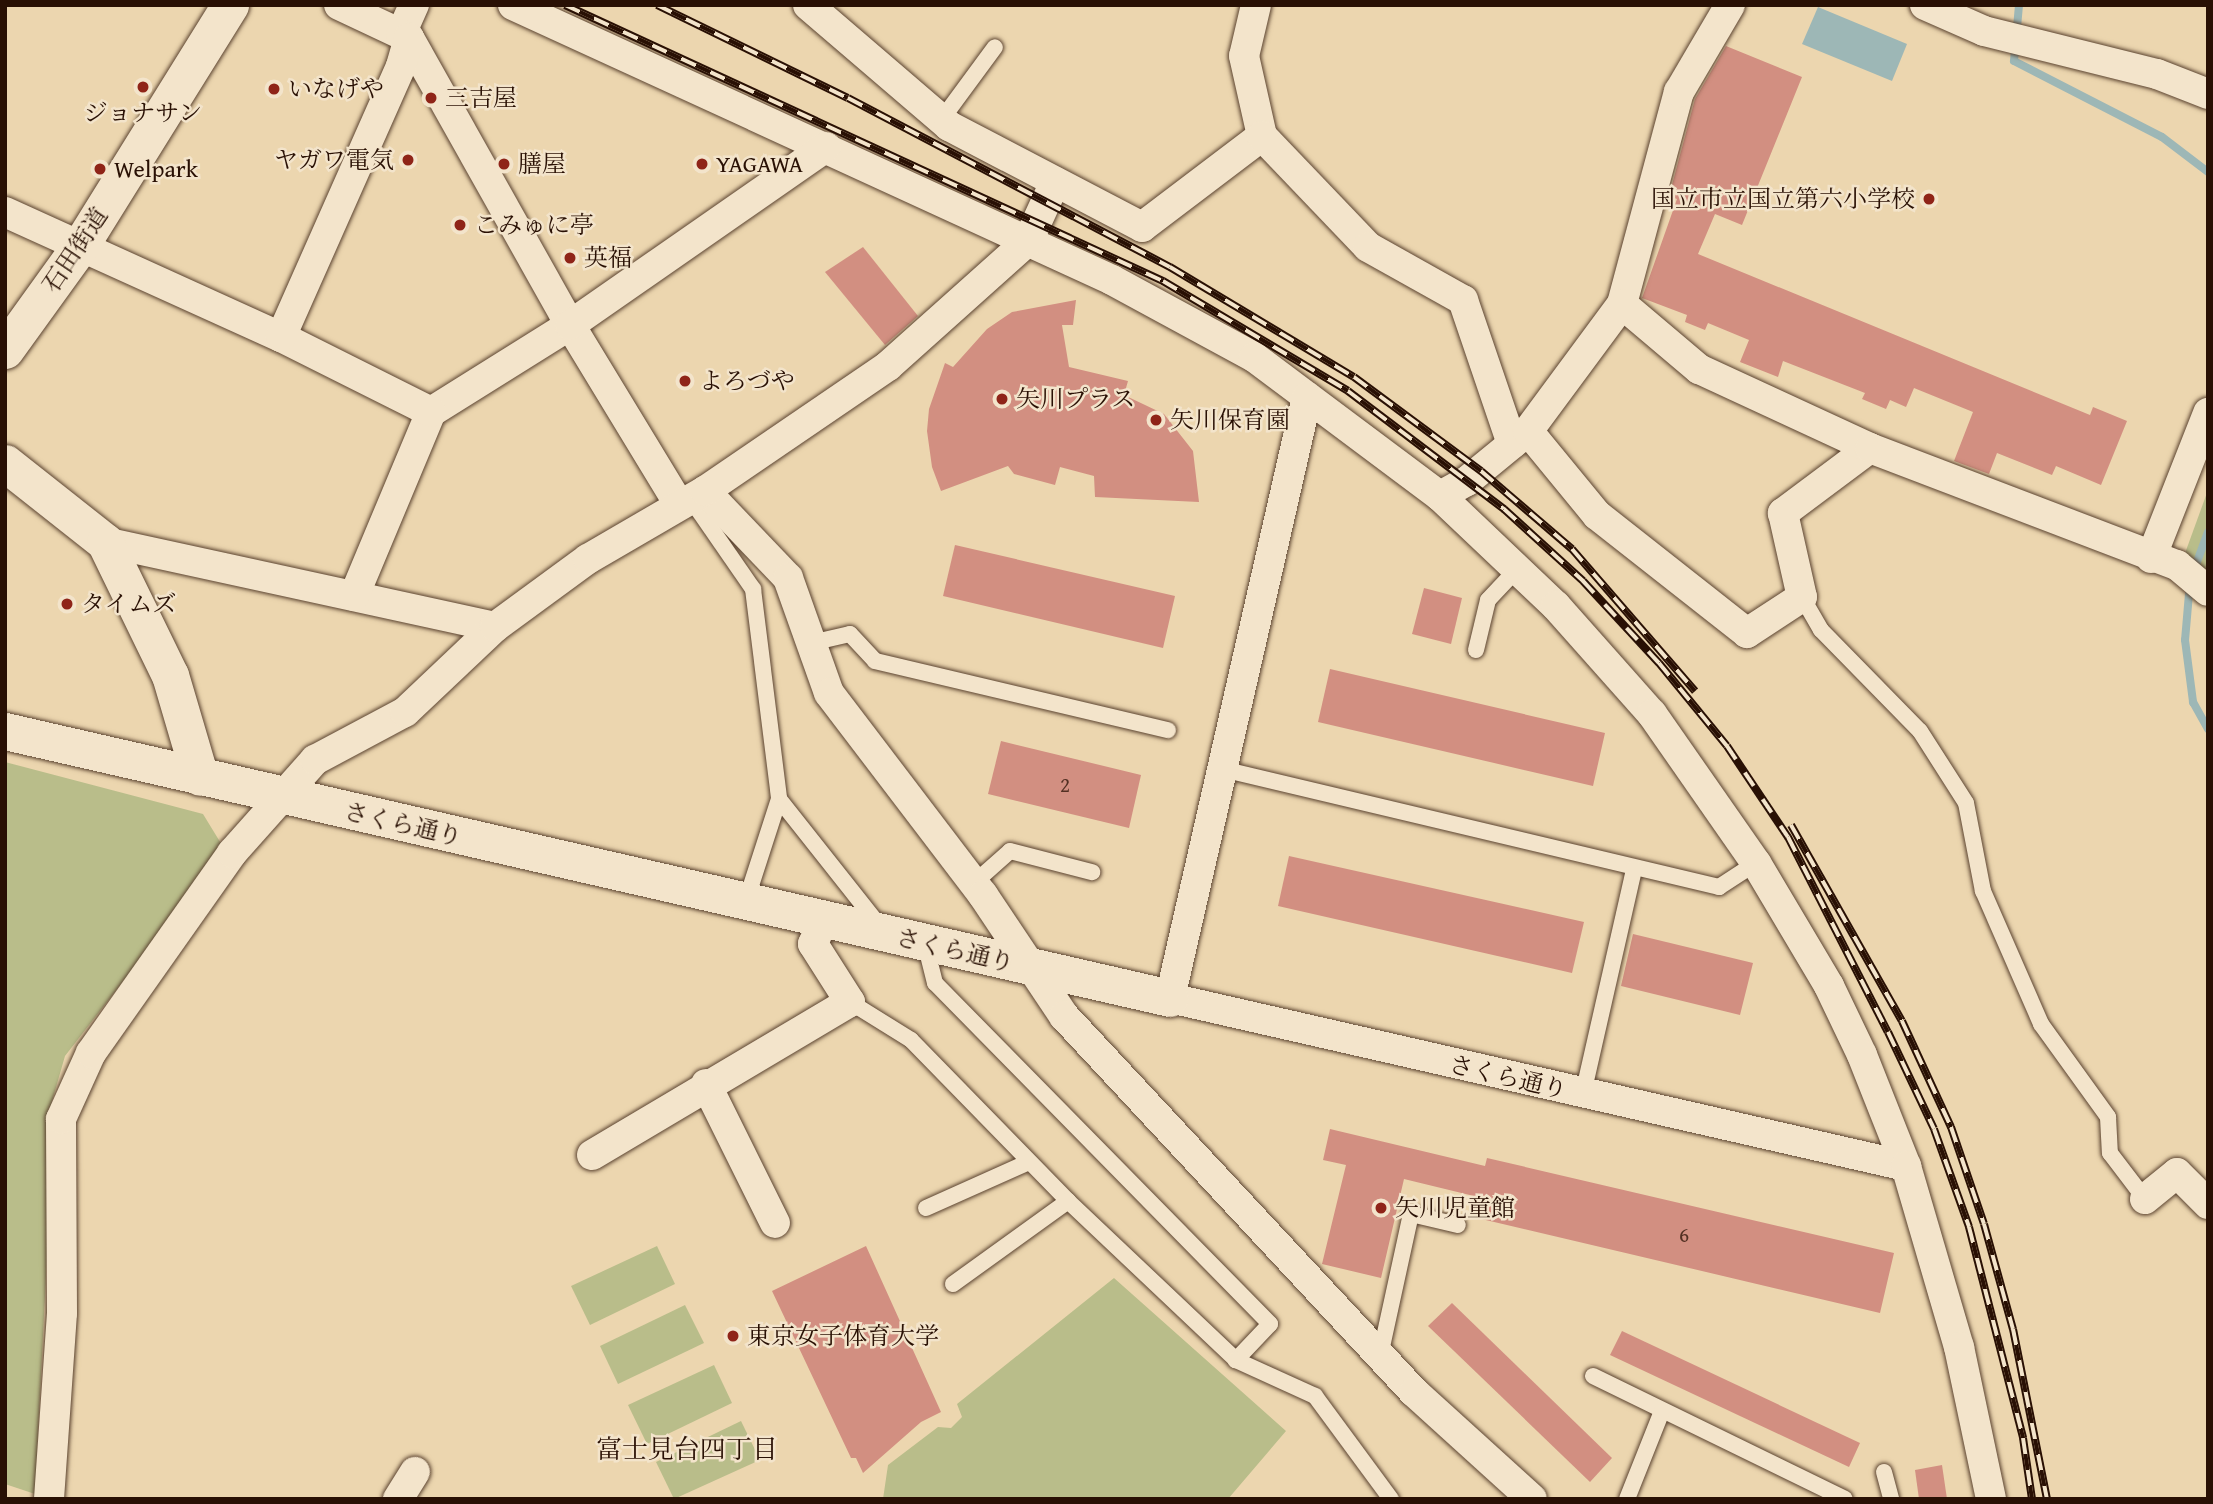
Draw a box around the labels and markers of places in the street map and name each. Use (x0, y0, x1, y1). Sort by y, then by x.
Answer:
place label: いなげや (288, 75, 384, 103)
marker: ジョナサン (135, 79, 151, 95)
marker: いなげや (266, 81, 282, 97)
place label: 三吉屋 (445, 84, 517, 112)
marker: 三吉屋 (423, 90, 439, 106)
place label: ジョナサン (83, 99, 203, 127)
place label: ヤガワ電気 (274, 146, 394, 174)
place label: 膳屋 (518, 150, 566, 178)
place label: YAGAWA (716, 150, 803, 178)
marker: ヤガワ電気 (400, 152, 416, 168)
place label: Welpark (114, 155, 198, 183)
marker: 膳屋 (496, 156, 512, 172)
marker: YAGAWA (694, 156, 710, 172)
marker: Welpark (92, 161, 108, 177)
place label: 国立市立国立第六小学校 (1651, 185, 1915, 213)
marker: 国立市立国立第六小学校 (1921, 191, 1937, 207)
place label: こみゅに亭 (474, 211, 594, 239)
marker: こみゅに亭 (452, 217, 468, 233)
place label: 英福 (584, 244, 632, 272)
marker: 英福 (562, 250, 578, 266)
place label: よろづや (699, 367, 795, 395)
marker: よろづや (677, 373, 693, 389)
place label: 矢川プラス (1016, 385, 1136, 413)
marker: 矢川プラス (994, 391, 1010, 407)
place label: 矢川保育園 (1170, 406, 1290, 434)
marker: 矢川保育園 (1148, 412, 1164, 428)
place label: タイムズ (81, 590, 177, 618)
marker: タイムズ (59, 596, 75, 612)
place label: 矢川児童館 (1395, 1194, 1515, 1222)
marker: 矢川児童館 (1373, 1200, 1389, 1216)
place label: 東京女子体育大学 (747, 1322, 939, 1350)
marker: 東京女子体育大学 (725, 1328, 741, 1344)

